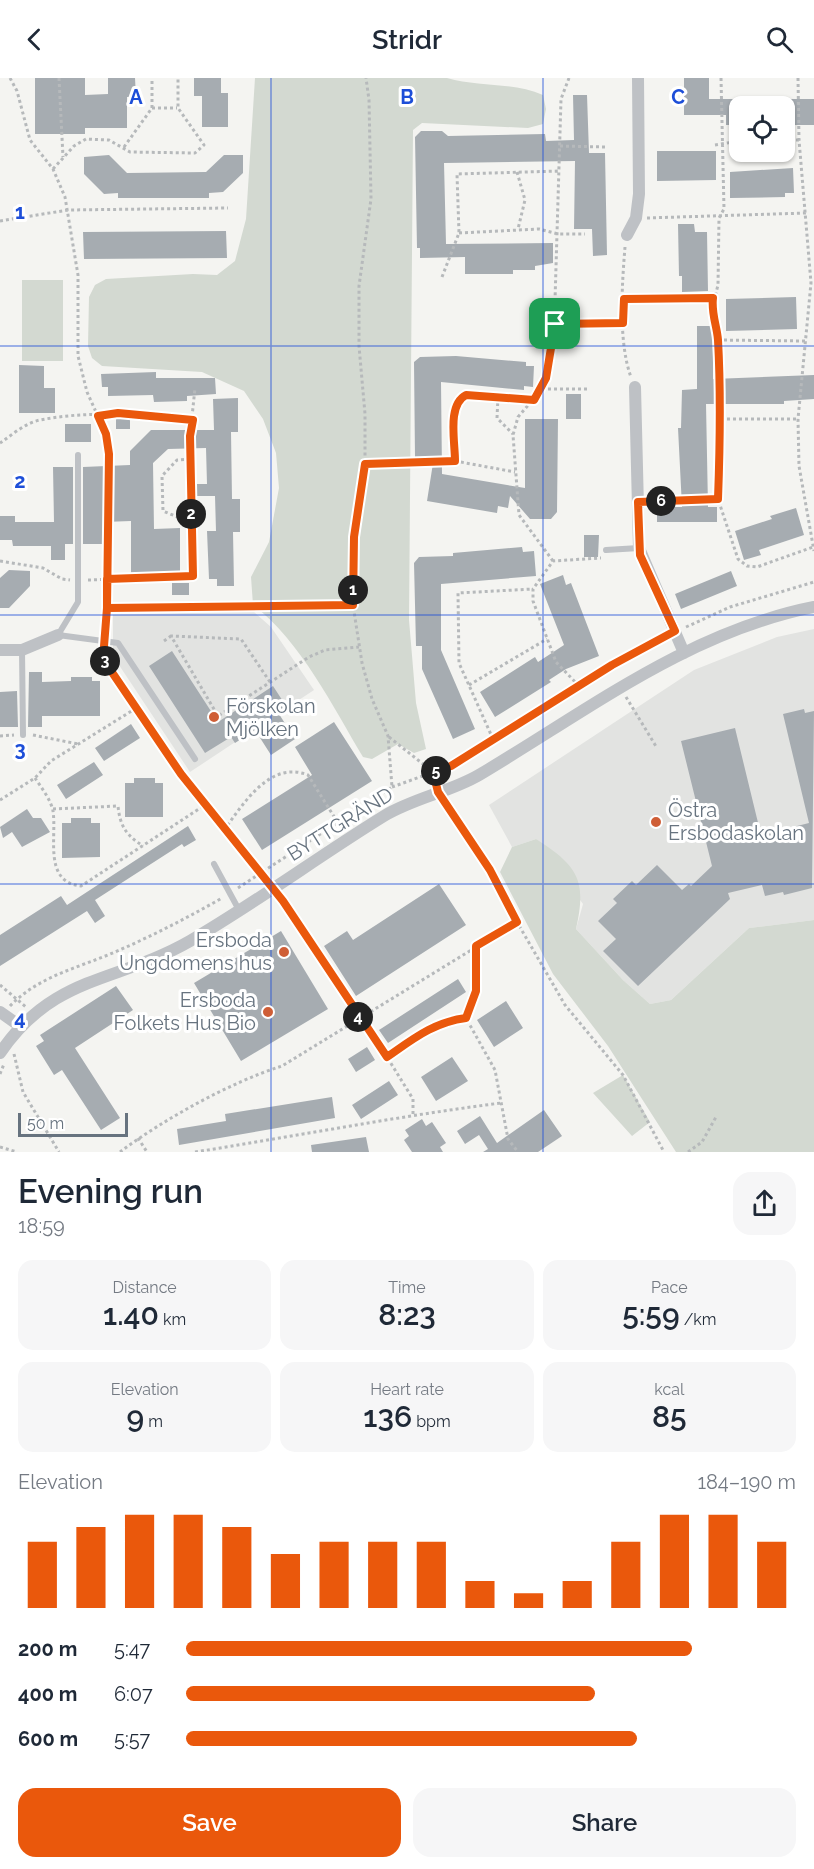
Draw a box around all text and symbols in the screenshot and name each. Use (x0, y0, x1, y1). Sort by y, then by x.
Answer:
icon: back (18, 23, 51, 56)
icon: search (763, 23, 796, 56)
text: Stridr (372, 24, 442, 55)
text: A (129, 85, 143, 109)
text: B (400, 85, 414, 109)
text: C (671, 85, 685, 109)
map controls (729, 96, 795, 162)
button: locate (729, 96, 795, 162)
text: 1 (15, 200, 25, 224)
pin (529, 298, 580, 349)
icon: arrive (538, 307, 571, 340)
text: 2 (14, 469, 26, 493)
pin: 6 (646, 486, 676, 516)
text: 6 (656, 491, 666, 510)
pin: 2 (176, 499, 206, 529)
text: 2 (186, 504, 196, 523)
pin: 1 (338, 575, 368, 605)
text: 1 (349, 580, 357, 599)
pin: 3 (90, 646, 120, 676)
text: 3 (101, 651, 109, 670)
place label: Förskolan Mjölken (226, 694, 316, 741)
marker: Förskolan Mjölken (207, 710, 221, 724)
text: 3 (14, 737, 26, 761)
pin: 5 (421, 756, 451, 786)
text: 5 (432, 761, 440, 780)
street label: BYTTGRÄND (283, 782, 397, 866)
place label: Östra Ersbodaskolan (668, 798, 804, 845)
marker: Östra Ersbodaskolan (649, 815, 663, 829)
place label: Ersboda Ungdomens hus (119, 928, 272, 975)
marker: Ersboda Ungdomens hus (277, 945, 291, 959)
place label: Ersboda Folkets Hus Bio (113, 988, 256, 1035)
pin: 4 (343, 1002, 373, 1032)
marker: Ersboda Folkets Hus Bio (261, 1005, 275, 1019)
text: 4 (14, 1006, 26, 1030)
text: 4 (353, 1007, 363, 1026)
scale bar (18, 1110, 128, 1138)
text: 50 m (27, 1114, 64, 1133)
text: Evening run (18, 1172, 203, 1211)
button: share (733, 1172, 796, 1235)
text: 18:59 (18, 1214, 65, 1238)
text: Distance (113, 1278, 177, 1297)
text: Time (388, 1278, 426, 1297)
text: Pace (651, 1278, 688, 1297)
text: 1.40 (103, 1297, 159, 1332)
text: 8:23 (378, 1297, 436, 1332)
text: 5:59 (622, 1297, 680, 1332)
text: km (159, 1310, 186, 1329)
text: /km (680, 1310, 717, 1329)
text: Elevation (111, 1380, 179, 1399)
text: Heart rate (370, 1380, 444, 1399)
text: kcal (654, 1380, 684, 1399)
text: 9 (126, 1399, 144, 1434)
text: 136 (363, 1399, 412, 1434)
text: 85 (652, 1399, 687, 1434)
text: m (144, 1412, 163, 1431)
text: bpm (412, 1412, 451, 1431)
text: Elevation (18, 1470, 103, 1494)
text: 184–190 m (697, 1470, 796, 1494)
text: 200 m (18, 1637, 77, 1661)
text: 5:47 (114, 1637, 150, 1661)
text: 400 m (18, 1682, 77, 1706)
text: 6:07 (114, 1682, 153, 1706)
text: 600 m (18, 1727, 78, 1751)
text: 5:57 (114, 1727, 150, 1751)
button: Save (18, 1788, 401, 1857)
button: Share (413, 1788, 796, 1857)

